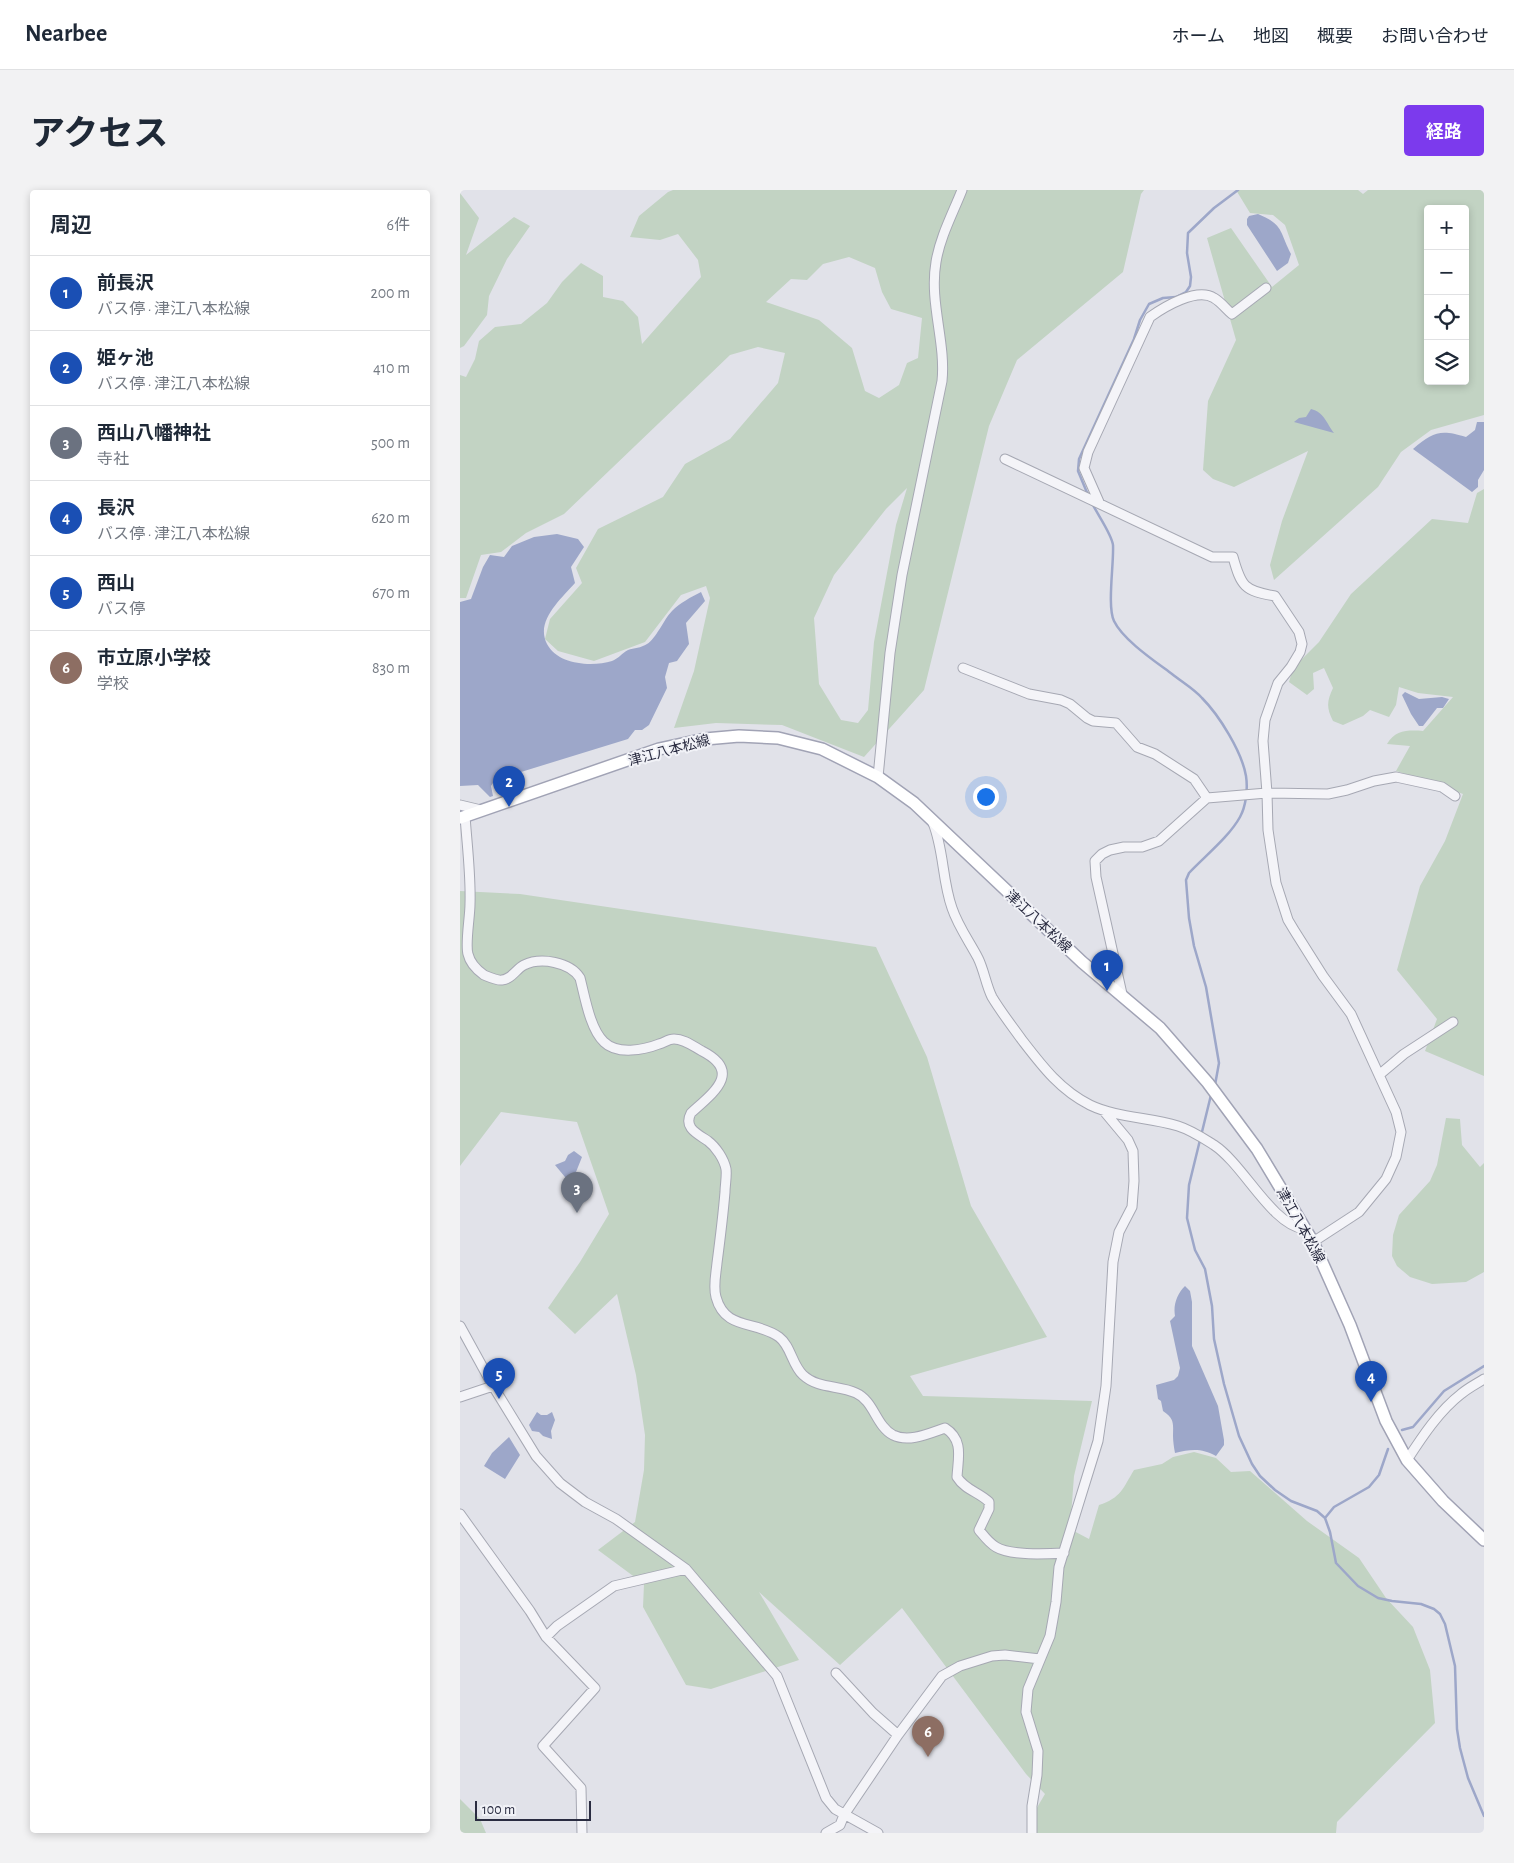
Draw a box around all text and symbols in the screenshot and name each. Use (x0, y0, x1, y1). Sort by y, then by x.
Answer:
text: Nearbee (25, 22, 107, 46)
text: ホーム (1172, 28, 1225, 46)
text: 地図 (1253, 28, 1289, 46)
text: 概要 (1317, 28, 1353, 46)
text: お問い合わせ (1381, 28, 1489, 46)
button: 経路 (1404, 105, 1484, 156)
text: アクセス (30, 117, 168, 152)
map controls (1424, 205, 1469, 385)
button: + (1424, 205, 1469, 250)
text: 周辺 (50, 215, 92, 236)
text: 6件 (386, 217, 410, 233)
button: − (1424, 250, 1469, 295)
text: 前長沢 (97, 274, 154, 293)
text: 1 (63, 285, 69, 301)
text: 200 m (370, 285, 410, 301)
button: locate (1424, 295, 1469, 340)
text: バス停 · 津江八本松線 (97, 301, 250, 317)
button: layers (1424, 340, 1469, 385)
text: 姫ヶ池 (97, 349, 154, 368)
text: 2 (62, 360, 70, 376)
text: 410 m (373, 360, 410, 376)
text: バス停 · 津江八本松線 (97, 376, 250, 392)
text: 西山八幡神社 (97, 424, 211, 443)
text: 3 (63, 435, 69, 451)
text: 500 m (371, 435, 410, 451)
text: 寺社 (97, 451, 129, 467)
text: 長沢 (97, 499, 135, 518)
text: 4 (62, 510, 70, 526)
text: 620 m (371, 510, 410, 526)
text: バス停 · 津江八本松線 (97, 526, 250, 542)
text: 西山 (97, 574, 135, 593)
text: 5 (63, 585, 69, 601)
text: 670 m (372, 585, 410, 601)
text: バス停 (97, 601, 145, 617)
text: 市立原小学校 (97, 649, 211, 668)
text: 6 (62, 660, 70, 676)
text: 830 m (372, 660, 410, 676)
text: 学校 (97, 676, 129, 692)
street label: 津江八本松線 (627, 732, 712, 769)
pin: 2 (493, 766, 525, 807)
your location (973, 784, 999, 810)
street label: 津江八本松線 (1003, 887, 1074, 955)
pin: 1 (1091, 950, 1123, 991)
pin: 3 (561, 1172, 593, 1213)
street label: 津江八本松線 (1274, 1185, 1327, 1266)
pin: 5 (483, 1358, 515, 1399)
pin: 4 (1355, 1361, 1387, 1402)
pin: 6 (912, 1716, 944, 1757)
scale bar (475, 1798, 591, 1821)
text: 100 m (482, 1803, 515, 1817)

